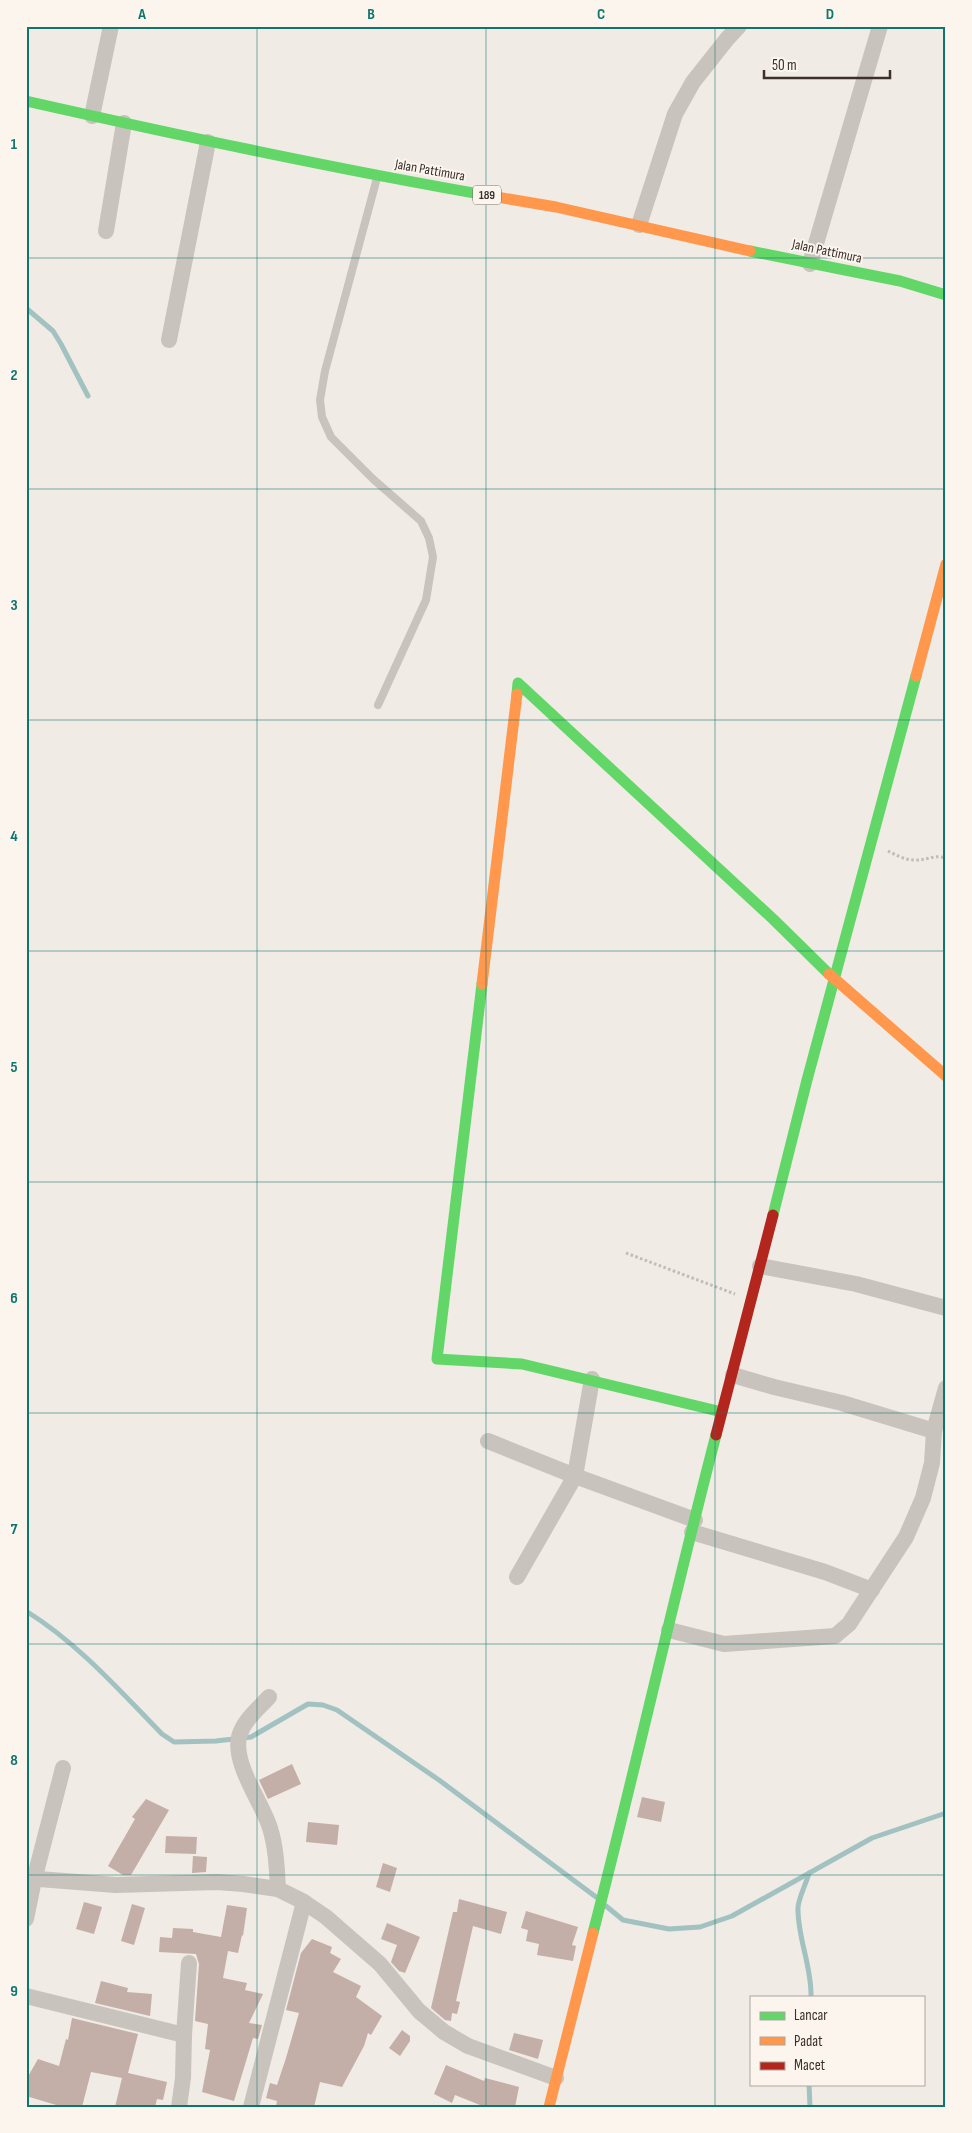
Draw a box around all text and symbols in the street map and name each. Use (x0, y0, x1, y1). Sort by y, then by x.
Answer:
text: A (137, 5, 146, 24)
text: B (367, 5, 375, 24)
text: C (597, 5, 605, 24)
text: D (826, 5, 834, 24)
scale bar (764, 48, 891, 80)
text: 50 m (772, 56, 797, 75)
text: 1 (11, 135, 18, 154)
street label: Jalan Pattimura (393, 155, 466, 185)
road number: 189 (473, 186, 501, 204)
street label: Jalan Pattimura (790, 235, 863, 267)
text: 2 (10, 366, 18, 385)
text: 3 (10, 596, 18, 615)
text: 4 (10, 827, 18, 846)
text: 5 (10, 1058, 18, 1077)
text: 6 (10, 1289, 18, 1308)
text: 7 (11, 1520, 18, 1539)
text: 8 (10, 1751, 18, 1770)
text: 9 (10, 1982, 18, 2001)
legend (750, 1996, 924, 2086)
text: Lancar (794, 2006, 828, 2025)
text: Padat (794, 2032, 823, 2051)
text: Macet (794, 2056, 826, 2075)

